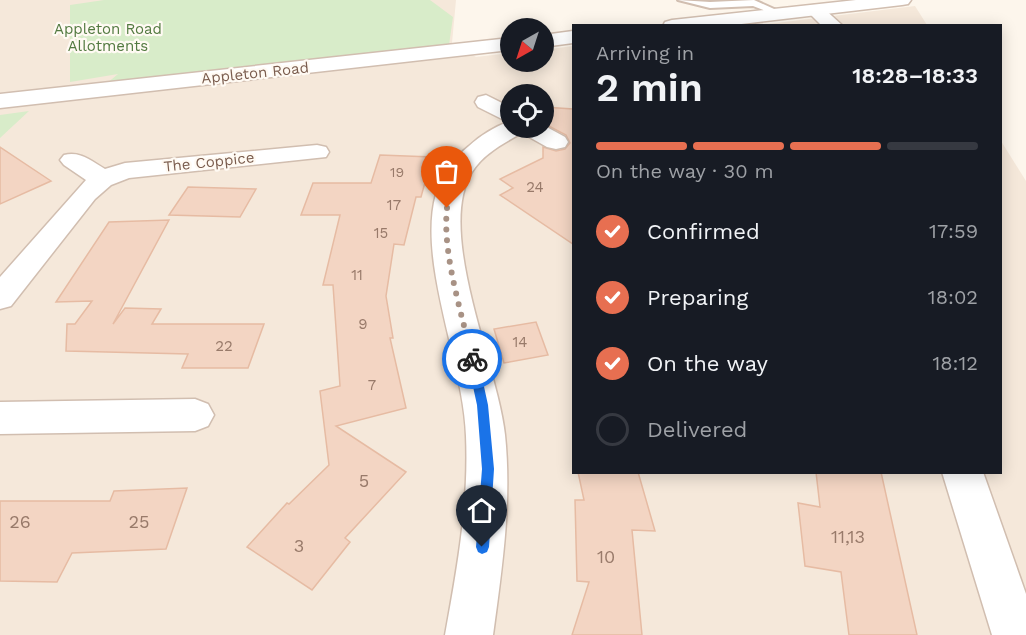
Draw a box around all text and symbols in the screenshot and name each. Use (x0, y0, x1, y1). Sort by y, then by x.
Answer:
north arrow (500, 18, 554, 72)
map controls (500, 18, 554, 138)
park label: Appleton Road Allotments (54, 20, 162, 55)
text: Arriving in (596, 41, 694, 65)
street label: Appleton Road (200, 58, 310, 88)
text: 18:28–18:33 (852, 63, 978, 88)
text: 2 min (596, 65, 703, 110)
button: locate (500, 84, 554, 138)
pin (421, 146, 472, 208)
street label: The Coppice (163, 148, 255, 176)
icon: bag (430, 155, 463, 188)
text: On the way · 30 m (596, 159, 774, 183)
house number: 19 (390, 164, 404, 180)
house number: 24 (526, 178, 544, 196)
house number: 17 (387, 196, 401, 214)
icon: check (596, 215, 629, 248)
text: Confirmed (647, 219, 760, 244)
text: 17:59 (929, 219, 978, 243)
house number: 15 (374, 224, 388, 242)
house number: 11 (351, 266, 363, 284)
icon: check (596, 281, 629, 314)
text: Preparing (647, 285, 748, 310)
text: 18:02 (928, 285, 978, 309)
house number: 9 (358, 315, 368, 333)
courier (442, 329, 502, 389)
house number: 14 (512, 333, 528, 351)
house number: 22 (215, 337, 233, 355)
icon: bike (456, 343, 489, 376)
icon: check (596, 347, 629, 380)
text: On the way (647, 351, 768, 376)
text: 18:12 (933, 351, 978, 375)
house number: 7 (368, 376, 376, 394)
text: Delivered (647, 417, 747, 442)
house number: 5 (359, 470, 369, 491)
pin (456, 485, 507, 547)
icon: home (465, 494, 498, 527)
house number: 26 (9, 511, 31, 532)
house number: 25 (129, 511, 149, 532)
house number: 11,13 (831, 526, 865, 547)
house number: 3 (294, 535, 304, 556)
house number: 10 (597, 546, 615, 567)

